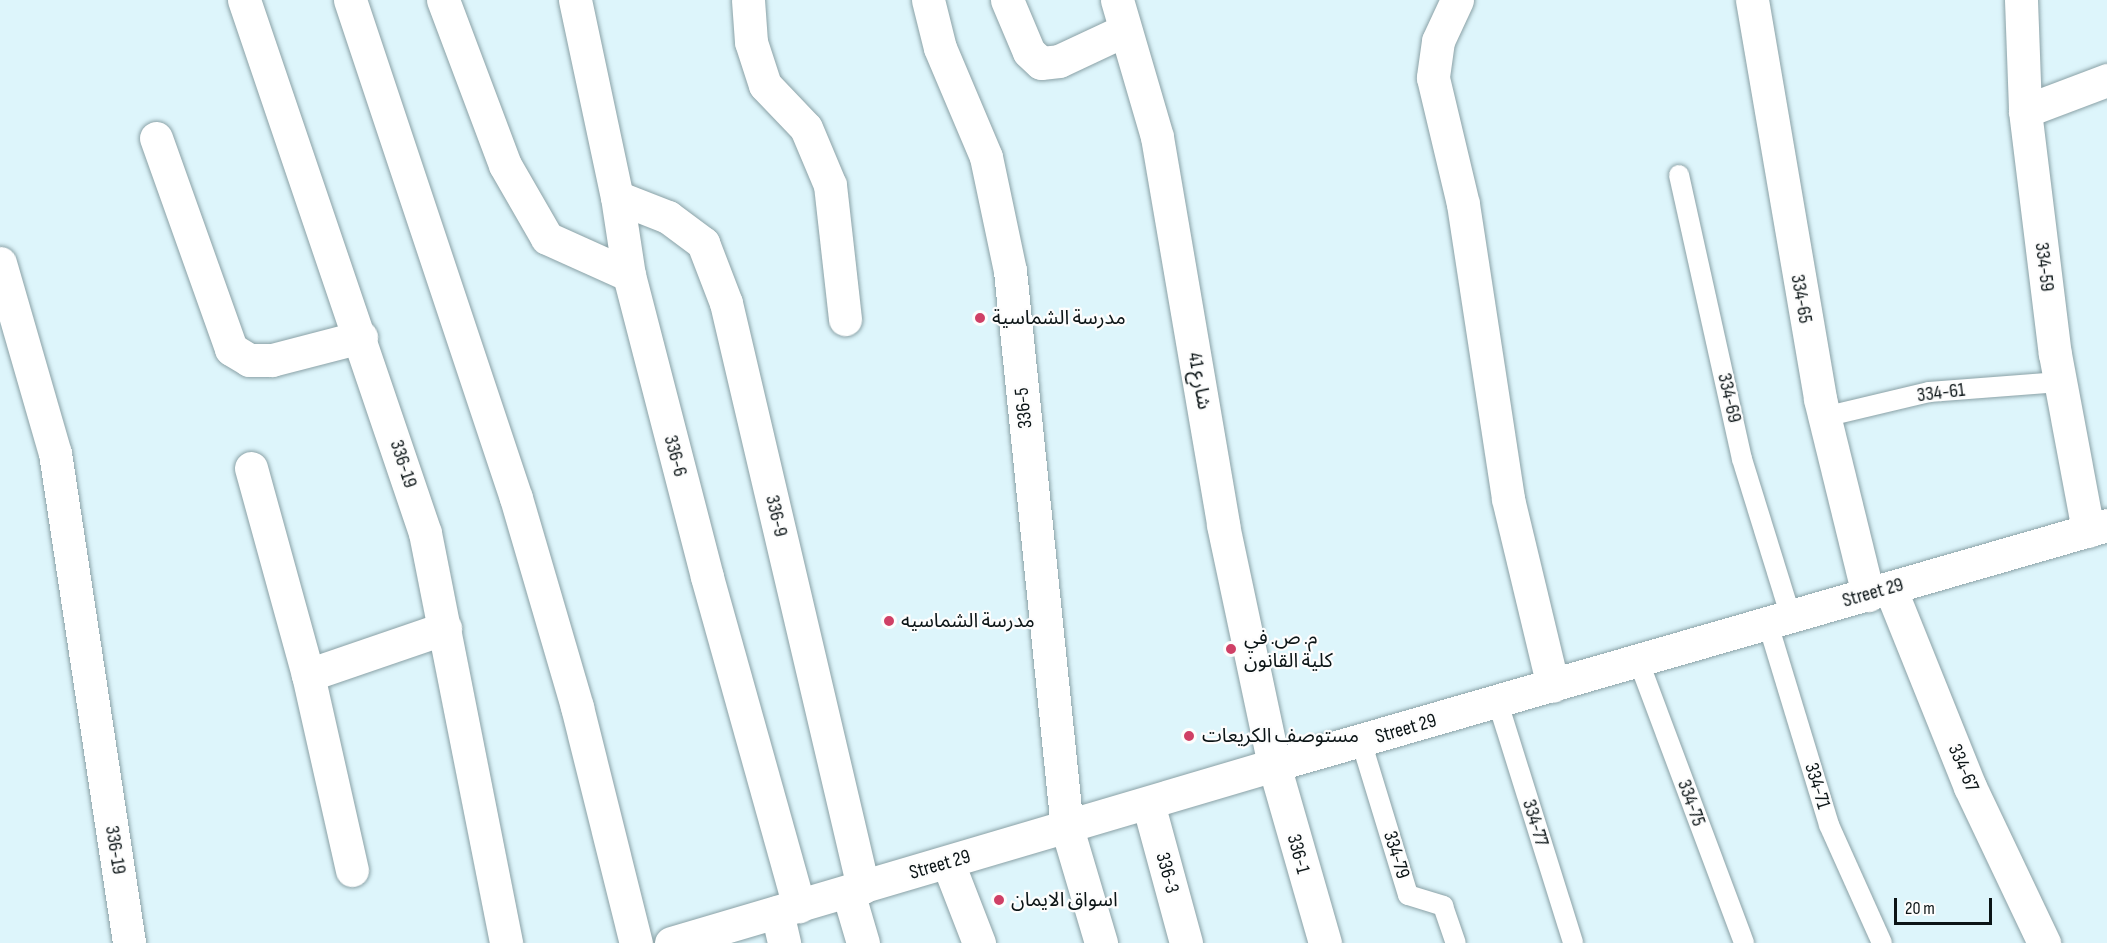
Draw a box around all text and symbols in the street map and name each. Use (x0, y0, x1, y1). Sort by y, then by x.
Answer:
street label: 334-59 (2029, 241, 2059, 293)
street label: 334-65 (1785, 273, 1817, 325)
place label: مدرسة الشماسية (992, 306, 1126, 330)
marker: مدرسة الشماسية (973, 311, 987, 325)
street label: شارع 41 (1182, 351, 1216, 411)
street label: 334-69 (1712, 371, 1746, 425)
street label: 334-61 (1916, 378, 1966, 408)
street label: 336-5 (1010, 386, 1038, 430)
street label: 336-6 (658, 433, 692, 479)
street label: 336-19 (384, 437, 422, 491)
street label: 336-9 (760, 493, 792, 539)
street label: Street 29 (1840, 573, 1906, 613)
place label: مدرسة الشماسيه (901, 609, 1035, 633)
marker: مدرسة الشماسيه (882, 614, 896, 628)
place label: م. ص. في كلية القانون (1244, 626, 1333, 673)
marker: م. ص. في كلية القانون (1222, 640, 1240, 658)
street label: Street 29 (1373, 709, 1439, 749)
place label: مستوصف الكريعات (1202, 724, 1359, 748)
marker: مستوصف الكريعات (1180, 727, 1198, 745)
street label: 334-67 (1942, 741, 1984, 795)
street label: 334-71 (1799, 760, 1835, 812)
street label: 334-75 (1672, 776, 1710, 830)
street label: 334-77 (1517, 797, 1553, 849)
street label: 336-19 (99, 824, 131, 876)
street label: 334-79 (1377, 828, 1415, 882)
street label: 336-1 (1281, 832, 1315, 876)
street label: Street 29 (907, 845, 973, 885)
street label: 336-3 (1150, 850, 1184, 896)
scale bar (1897, 886, 1994, 924)
place label: اسواق الايمان (1011, 888, 1118, 912)
marker: اسواق الايمان (992, 893, 1006, 907)
text: 20 m (1905, 898, 1935, 919)

